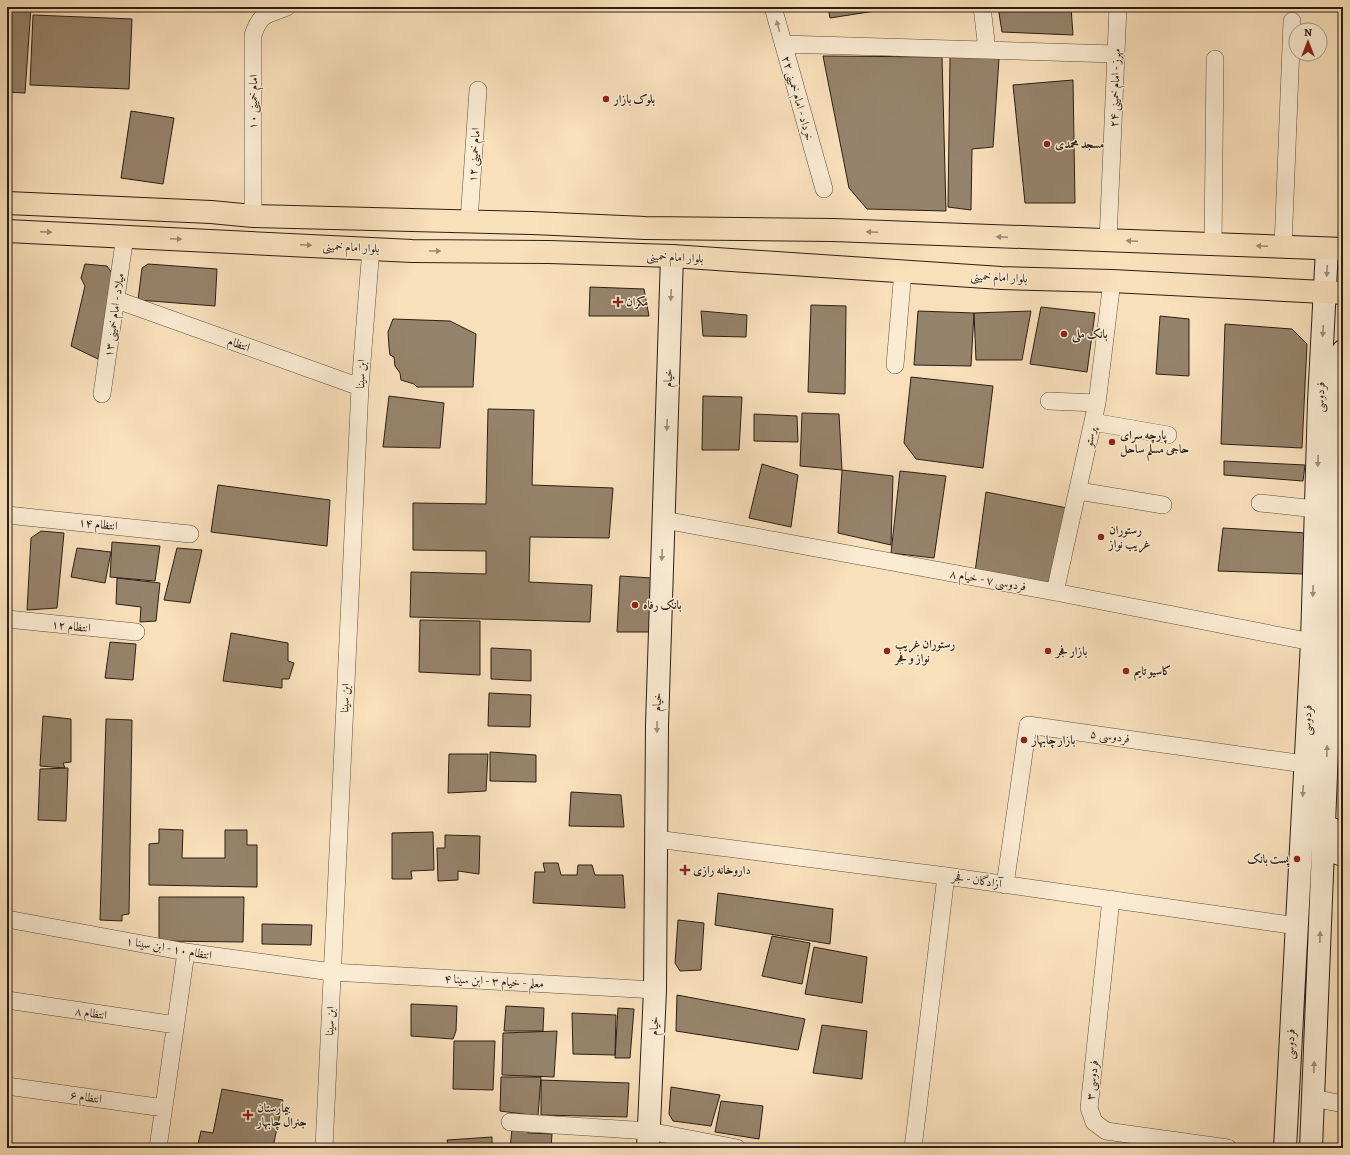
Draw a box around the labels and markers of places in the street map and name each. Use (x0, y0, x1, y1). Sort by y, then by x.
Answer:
place label: بلوک بازار (612, 91, 655, 107)
marker: بلوک بازار (601, 94, 611, 104)
place label: مسجد محمدی (1055, 136, 1105, 152)
marker: مسجد محمدی (1042, 139, 1052, 149)
place label: مکران (626, 294, 648, 310)
marker: مکران (613, 297, 623, 307)
place label: بانک ملی (1071, 326, 1108, 344)
marker: بانک ملی (1059, 329, 1069, 339)
place label: پارچه سرای حاجی مسلم ساحل (1120, 427, 1189, 462)
marker: پارچه سرای حاجی مسلم ساحل (1107, 437, 1117, 447)
place label: رستوران غریب نواز (1107, 522, 1150, 553)
marker: رستوران غریب نواز (1096, 532, 1106, 542)
place label: بانک رفاه (643, 597, 681, 613)
marker: بانک رفاه (630, 600, 640, 610)
place label: رستوران غریب نواز و فجر (893, 636, 955, 666)
place label: بازار فجر (1054, 643, 1087, 659)
marker: رستوران غریب نواز و فجر (882, 646, 892, 656)
marker: بازار فجر (1043, 646, 1053, 656)
place label: کاسیو تایم (1134, 663, 1171, 682)
marker: کاسیو تایم (1121, 666, 1131, 676)
place label: بازار چابهار (1030, 732, 1075, 749)
marker: بازار چابهار (1019, 735, 1029, 745)
place label: پست بانک (1247, 851, 1290, 867)
marker: پست بانک (1292, 854, 1302, 864)
place label: داروخانه رازی (693, 862, 751, 878)
marker: داروخانه رازی (680, 865, 690, 875)
place label: بیمارستان جنرال چابهار (255, 1100, 307, 1131)
marker: بیمارستان جنرال چابهار (242, 1109, 254, 1121)

